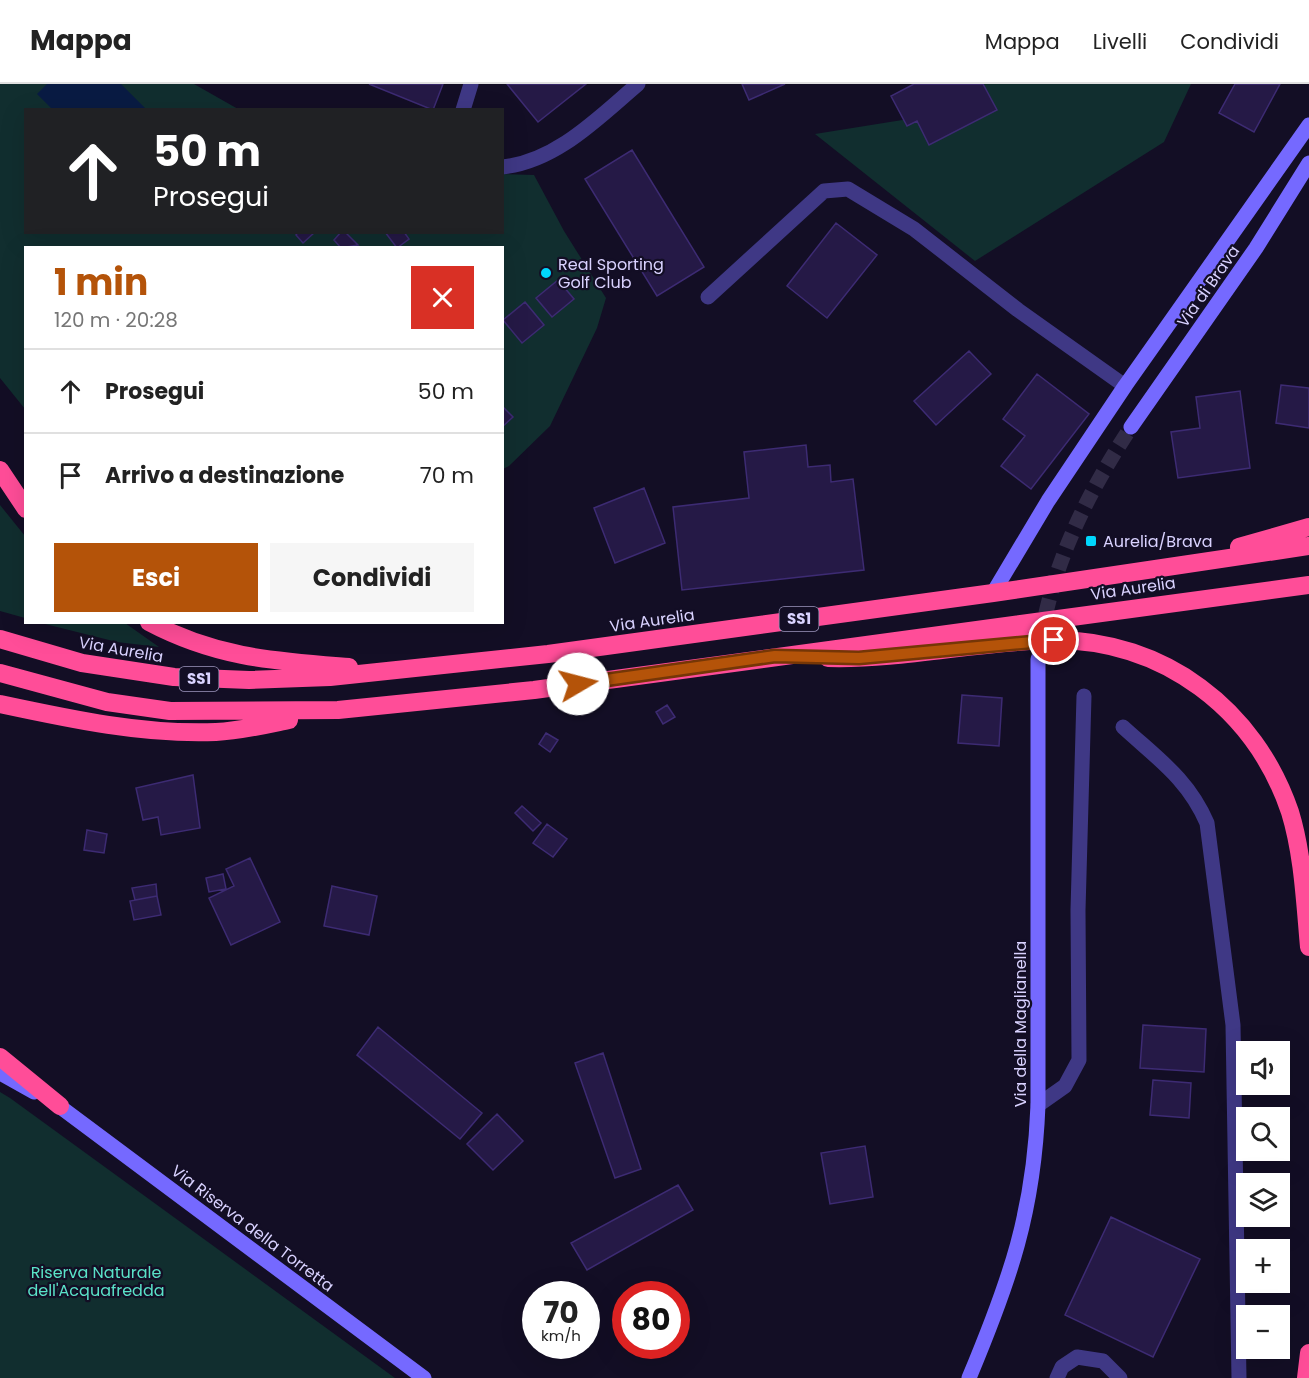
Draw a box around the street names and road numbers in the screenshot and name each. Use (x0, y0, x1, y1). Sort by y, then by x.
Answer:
street label: Via di Brava (1172, 241, 1245, 332)
street label: Via Aurelia (1089, 571, 1177, 606)
street label: Via Aurelia (608, 603, 696, 638)
road number: SS1 (780, 607, 818, 631)
street label: Via Aurelia (77, 631, 165, 668)
road number: SS1 (180, 667, 218, 691)
street label: Via della Maglianella (1009, 941, 1032, 1107)
street label: Via Riserva della Torretta (166, 1159, 339, 1297)

